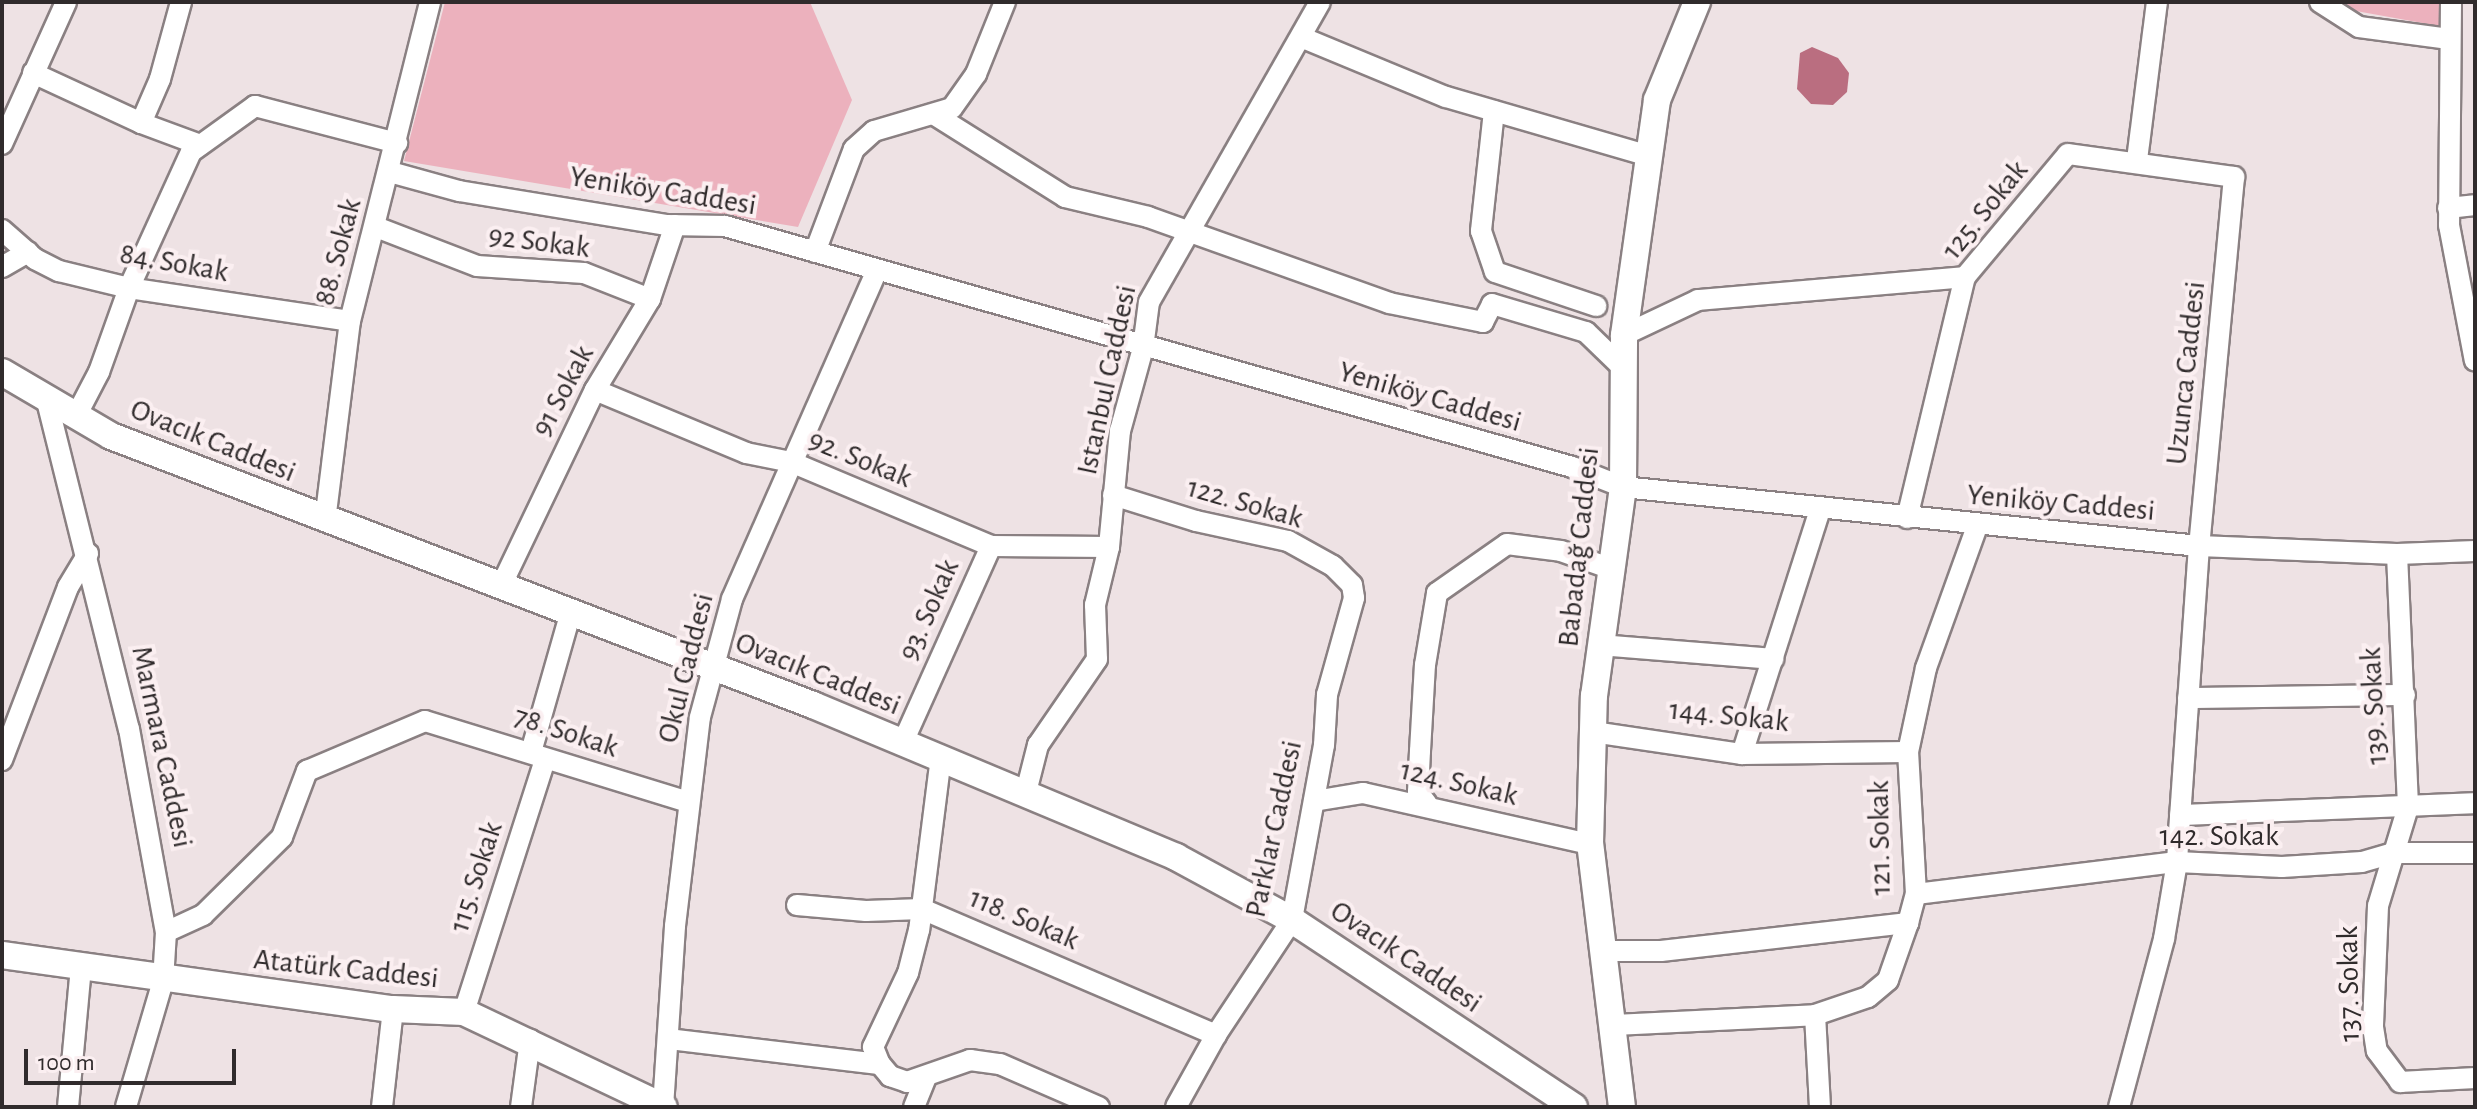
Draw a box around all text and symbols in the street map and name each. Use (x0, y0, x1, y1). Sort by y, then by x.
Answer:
street label: 125. Sokak (1934, 153, 2036, 267)
street label: Yeniköy Caddesi (567, 158, 759, 224)
street label: 88. Sokak (306, 195, 370, 309)
street label: 92 Sokak (486, 218, 592, 266)
street label: 84. Sokak (117, 236, 231, 290)
street label: Uzunca Caddesi (2158, 279, 2214, 467)
street label: Istanbul Caddesi (1069, 282, 1145, 478)
street label: 91 Sokak (524, 339, 602, 443)
street label: Yeniköy Caddesi (1334, 354, 1526, 440)
street label: Ovacık Caddesi (125, 391, 301, 491)
street label: 92. Sokak (803, 422, 917, 496)
street label: Babadağ Caddesi (1551, 445, 1607, 649)
street label: 122. Sokak (1183, 469, 1307, 537)
street label: Yeniköy Caddesi (1966, 477, 2156, 529)
street label: 93. Sokak (891, 554, 967, 666)
street label: Okul Caddesi (650, 589, 722, 747)
street label: Ovacık Caddesi (730, 624, 906, 724)
street label: Marmara Caddesi (123, 643, 201, 851)
street label: 139. Sokak (2353, 646, 2395, 766)
street label: 144. Sokak (1667, 692, 1791, 740)
street label: 78. Sokak (509, 698, 623, 766)
street label: Parklar Caddesi (1238, 737, 1310, 921)
street label: 124. Sokak (1397, 752, 1521, 814)
street label: 121. Sokak (1861, 780, 1899, 896)
street label: 115. Sokak (441, 817, 511, 937)
street label: 142. Sokak (2159, 818, 2279, 854)
street label: 118. Sokak (964, 880, 1084, 958)
street label: Ovacık Caddesi (1323, 893, 1489, 1021)
street label: 137. Sokak (2330, 926, 2368, 1042)
street label: Atatürk Caddesi (252, 941, 440, 997)
scale bar (28, 1033, 240, 1083)
text: 100 m (38, 1051, 95, 1075)

